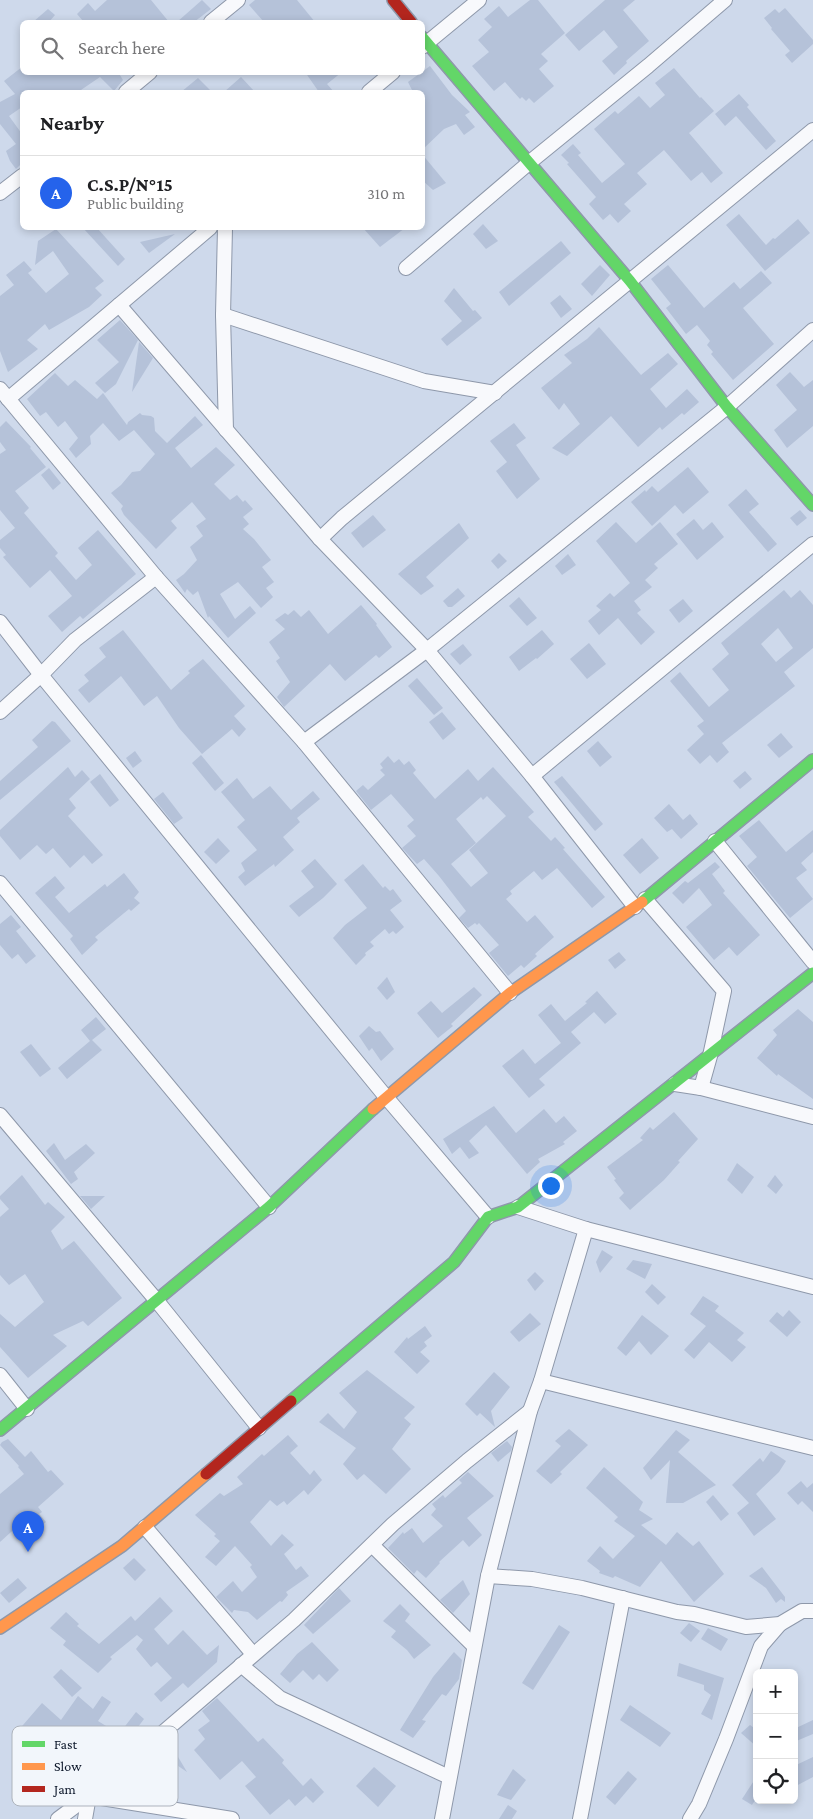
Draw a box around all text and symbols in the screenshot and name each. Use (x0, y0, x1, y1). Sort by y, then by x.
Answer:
search box (20, 20, 425, 75)
icon: search (38, 34, 66, 62)
text: Search here (78, 37, 165, 58)
text: Nearby (40, 111, 104, 135)
text: C.S.P/N°15 (87, 174, 173, 195)
text: A (51, 185, 61, 202)
text: 310 m (367, 185, 405, 202)
text: Public building (87, 195, 184, 212)
your location (538, 1173, 564, 1199)
pin: A (12, 1511, 44, 1552)
map controls (753, 1669, 798, 1804)
button: + (753, 1669, 798, 1714)
button: − (753, 1714, 798, 1759)
legend (12, 1726, 178, 1806)
text: Fast (54, 1736, 78, 1752)
text: Slow (54, 1758, 82, 1774)
button: locate (753, 1759, 798, 1804)
text: Jam (52, 1781, 76, 1797)

